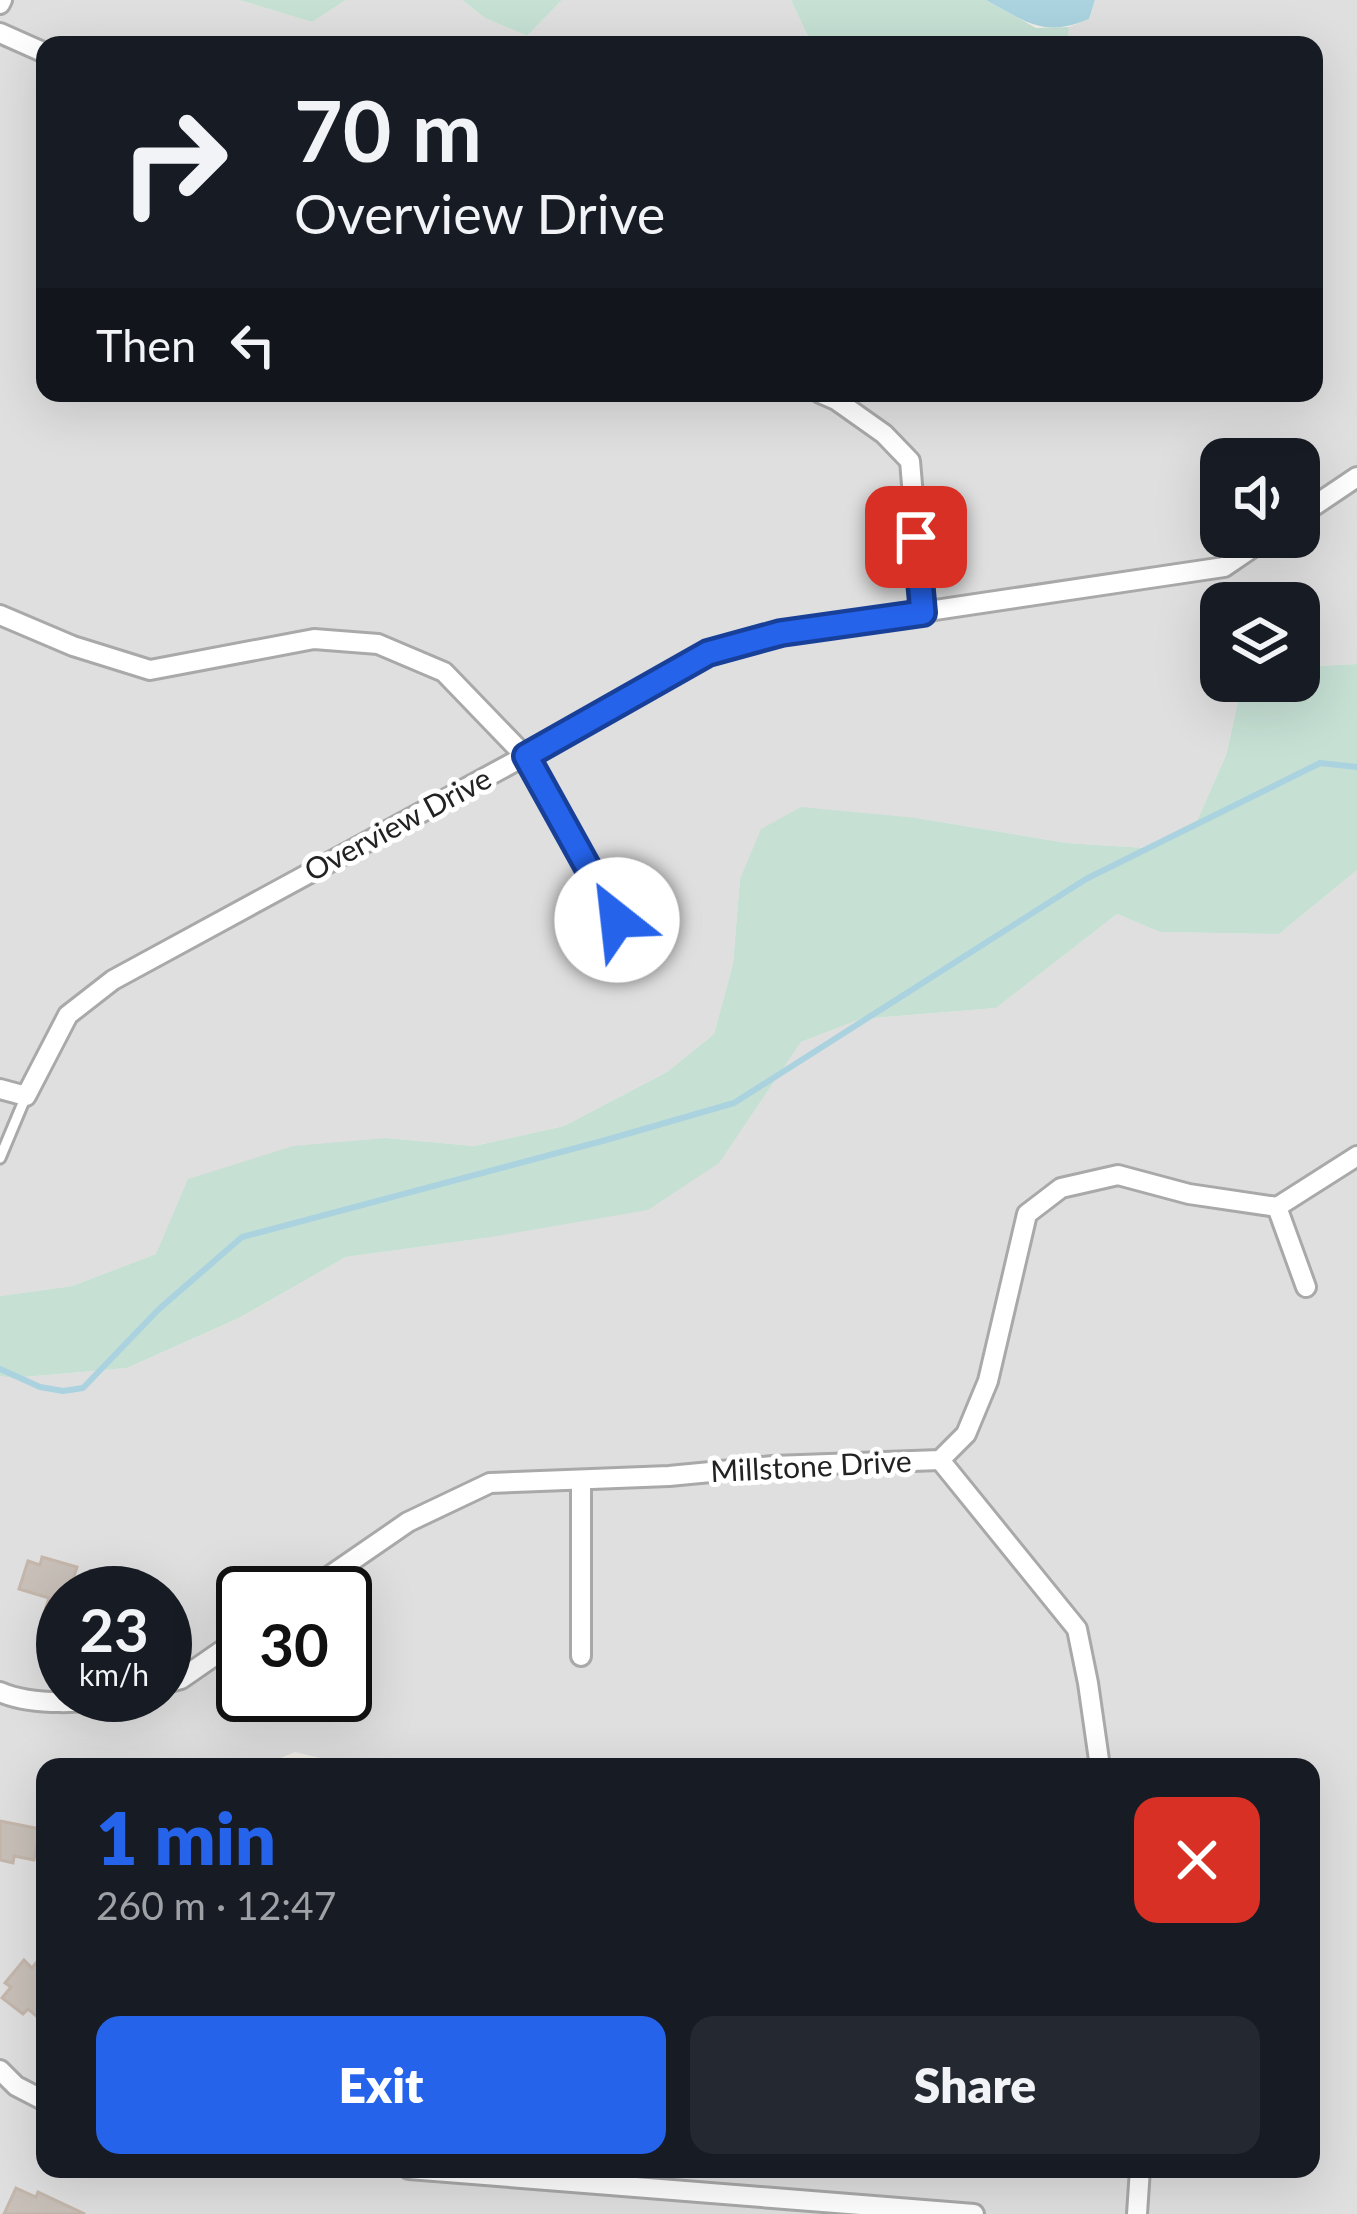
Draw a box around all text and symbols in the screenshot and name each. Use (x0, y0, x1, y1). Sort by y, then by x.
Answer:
text: 70 m (294, 79, 482, 180)
icon: right (96, 84, 252, 240)
text: Overview Drive (294, 181, 665, 246)
icon: left (220, 312, 286, 378)
text: Then (96, 318, 196, 372)
map controls (1200, 438, 1320, 702)
button: sound (1200, 438, 1320, 558)
pin (865, 486, 967, 588)
icon: arrive (883, 504, 949, 570)
button: layers (1200, 582, 1320, 702)
street label: Overview Drive (298, 759, 497, 888)
position arrow (554, 857, 680, 983)
street label: Millstone Drive (709, 1442, 912, 1488)
speed limit sign: 30 (216, 1566, 372, 1722)
text: 23 (79, 1593, 149, 1665)
text: km/h (79, 1656, 149, 1692)
text: 1 min (96, 1794, 276, 1880)
button: close (1134, 1797, 1260, 1923)
text: 260 m · 12:47 (96, 1882, 336, 1928)
button: Exit (96, 2016, 666, 2154)
button: Share (690, 2016, 1260, 2154)

